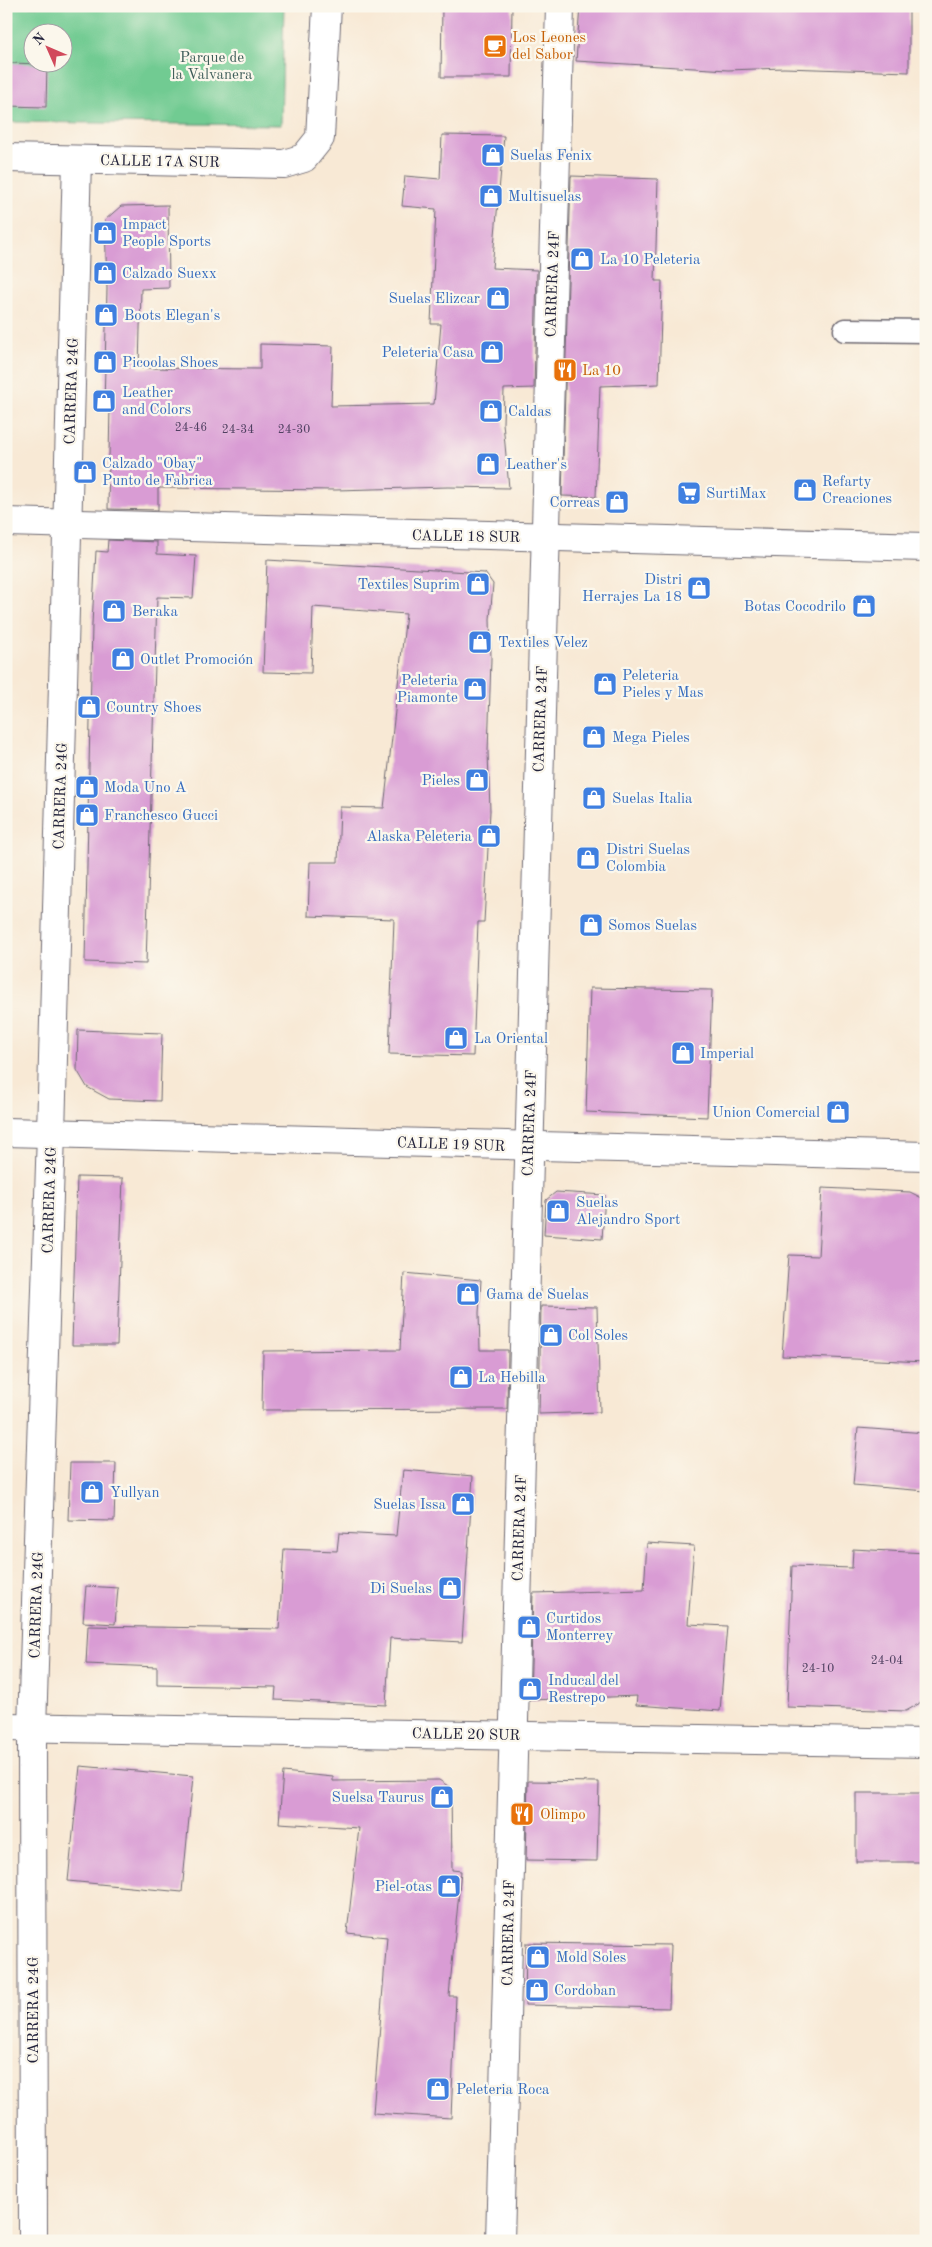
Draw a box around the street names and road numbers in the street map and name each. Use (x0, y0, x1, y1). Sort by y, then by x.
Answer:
street label: CALLE 17A SUR (100, 154, 220, 171)
street label: CARRERA 24F (544, 231, 563, 338)
street label: CARRERA 24G (63, 337, 82, 445)
street label: CALLE 18 SUR (412, 529, 521, 546)
street label: CARRERA 24F (532, 666, 551, 773)
street label: CARRERA 24G (52, 742, 71, 850)
street label: CARRERA 24F (521, 1070, 540, 1177)
street label: CALLE 19 SUR (397, 1136, 506, 1155)
street label: CARRERA 24G (41, 1146, 60, 1254)
street label: CARRERA 24F (511, 1475, 530, 1582)
street label: CARRERA 24G (28, 1551, 47, 1659)
street label: CALLE 20 SUR (412, 1727, 521, 1744)
street label: CARRERA 24F (501, 1880, 518, 1986)
street label: CARRERA 24G (27, 1956, 42, 2064)

